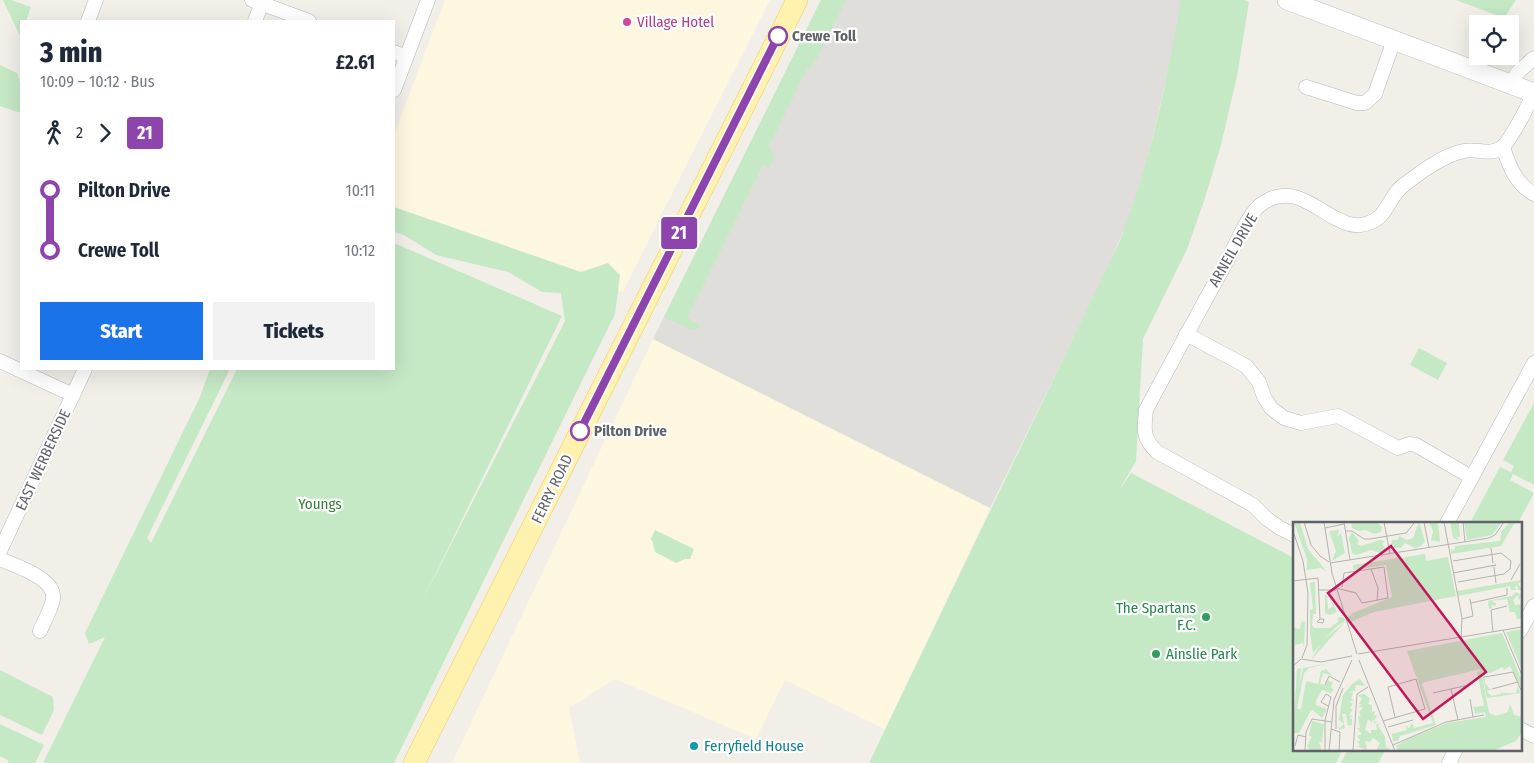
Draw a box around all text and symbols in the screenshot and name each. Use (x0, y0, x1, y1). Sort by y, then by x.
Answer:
place label: Village Hotel (637, 13, 714, 31)
map controls (1469, 15, 1519, 65)
button: locate (1469, 15, 1519, 65)
marker: Village Hotel (621, 16, 633, 28)
marker: Crewe Toll (768, 26, 788, 46)
place label: Crewe Toll (792, 27, 857, 45)
text: 3 min (40, 36, 102, 69)
text: £2.61 (336, 51, 375, 74)
text: 10:09 – 10:12 · Bus (40, 72, 155, 91)
icon: walk (40, 119, 68, 147)
icon: forward (91, 119, 119, 147)
text: 21 (137, 122, 153, 144)
text: 2 (76, 123, 83, 142)
text: Pilton Drive (78, 179, 170, 202)
text: 10:11 (345, 181, 375, 200)
street label: ARNEIL DRIVE (1205, 210, 1261, 290)
line badge: 21 (656, 217, 702, 249)
text: 21 (671, 222, 687, 244)
text: Crewe Toll (78, 239, 159, 262)
text: 10:12 (344, 241, 375, 260)
button: Start (40, 302, 203, 360)
button: Tickets (213, 302, 375, 360)
street label: EAST WERBERSIDE (12, 407, 74, 513)
marker: Pilton Drive (570, 421, 590, 441)
place label: Pilton Drive (594, 422, 667, 440)
street label: FERRY ROAD (528, 452, 576, 526)
park label: Youngs (298, 495, 342, 513)
inset map (1293, 522, 1522, 750)
place label: The Spartans F.C. (1116, 599, 1196, 634)
marker: The Spartans F.C. (1200, 611, 1212, 623)
place label: Ainslie Park (1166, 645, 1237, 663)
marker: Ainslie Park (1150, 648, 1162, 660)
place label: Ferryfield House (704, 737, 804, 755)
marker: Ferryfield House (688, 740, 700, 752)

